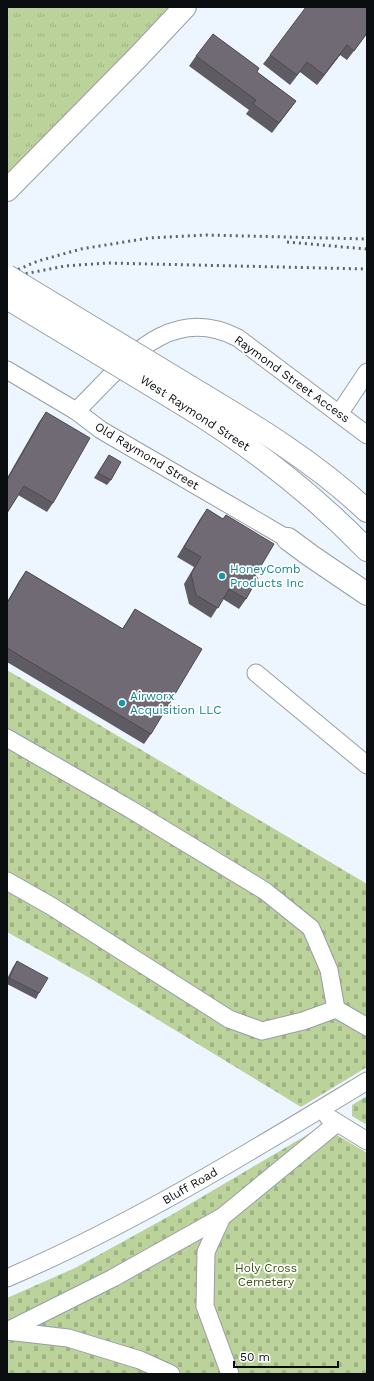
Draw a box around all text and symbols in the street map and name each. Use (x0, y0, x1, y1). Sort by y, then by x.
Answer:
street label: Raymond Street Access (232, 333, 352, 425)
street label: West Raymond Street (138, 372, 252, 454)
street label: Old Raymond Street (93, 419, 201, 493)
place label: HoneyComb Products Inc (230, 562, 304, 590)
marker: HoneyComb Products Inc (217, 571, 227, 581)
place label: Airworx Acquisition LLC (130, 689, 221, 717)
marker: Airworx Acquisition LLC (117, 698, 127, 708)
street label: Bluff Road (160, 1165, 220, 1207)
park label: Holy Cross Cemetery (235, 1261, 297, 1289)
scale bar (234, 1343, 338, 1369)
text: 50 m (240, 1350, 270, 1364)

